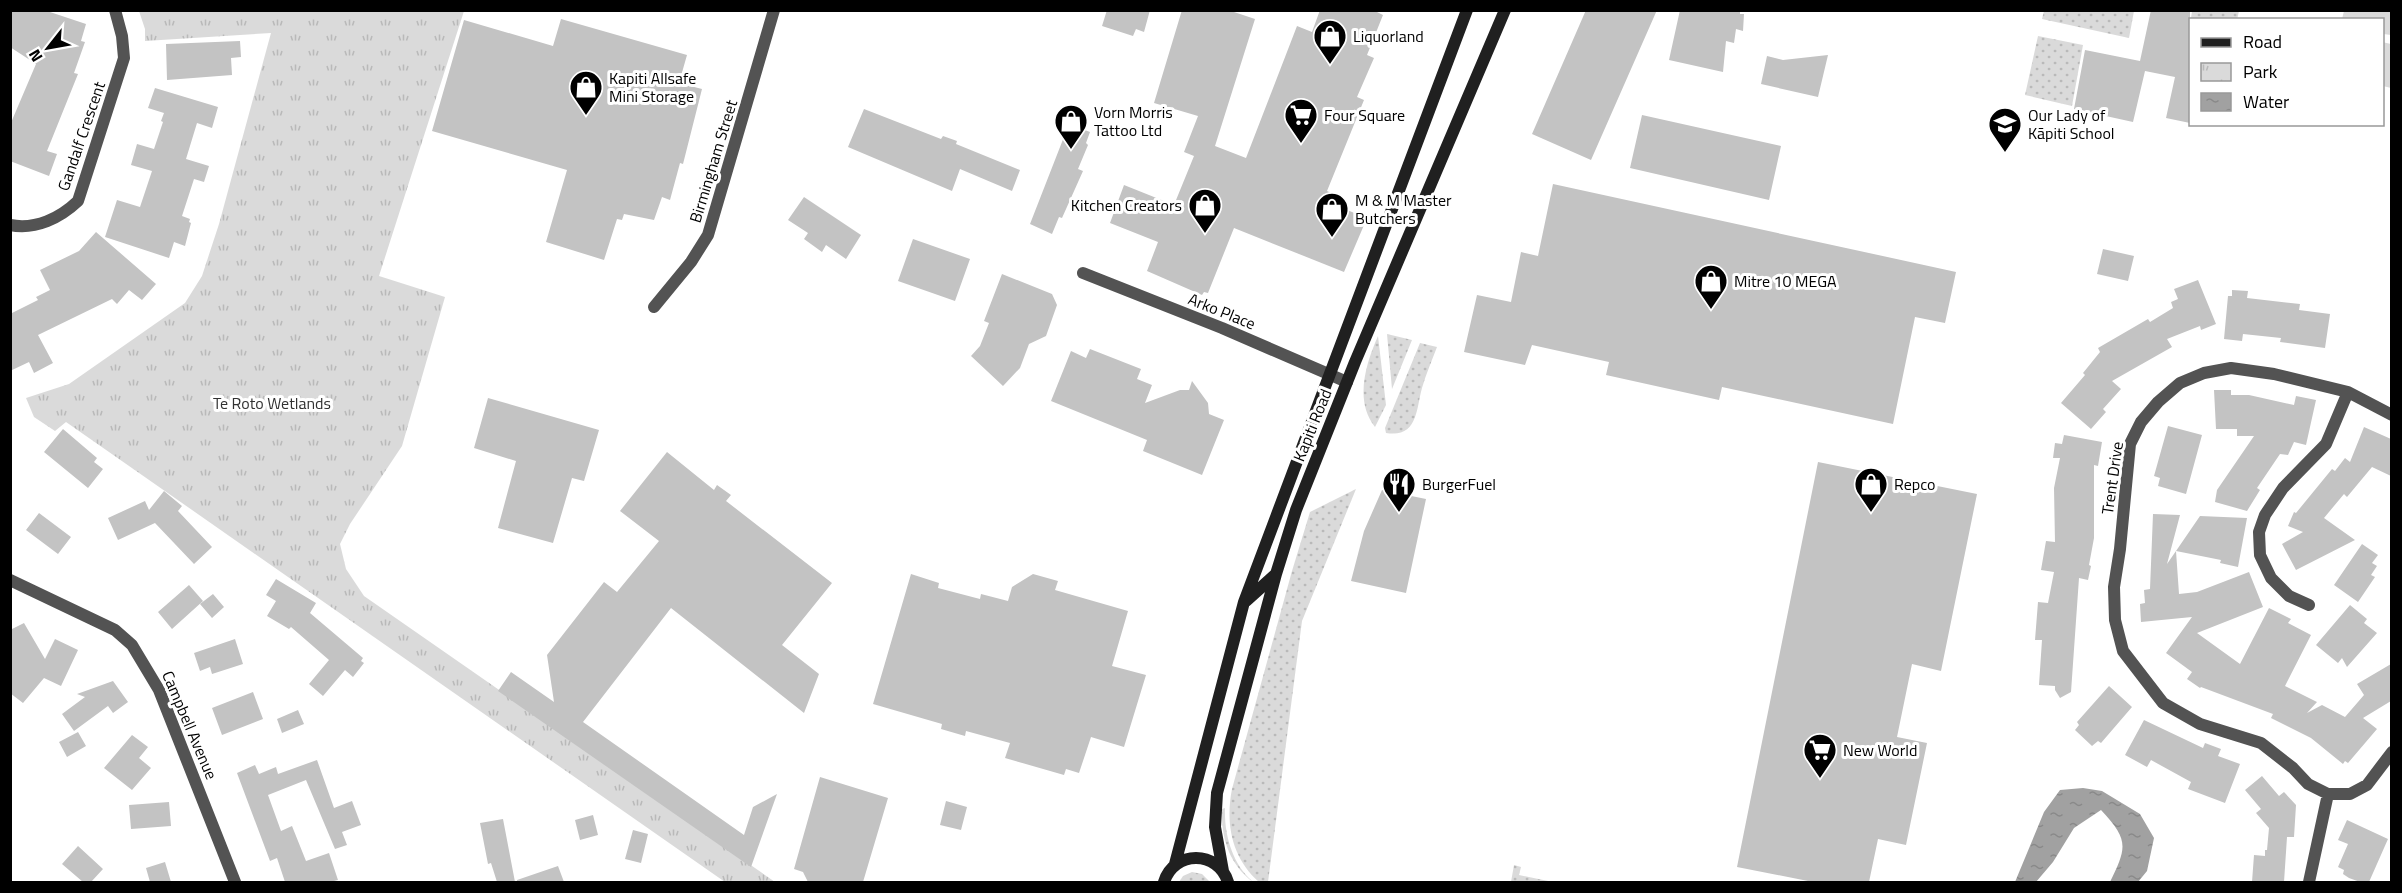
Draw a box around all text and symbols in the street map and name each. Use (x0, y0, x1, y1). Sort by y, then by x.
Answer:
north arrow (18, 18, 78, 78)
shop icon: Liquorland (1312, 18, 1348, 65)
legend (2189, 18, 2384, 126)
place label: Liquorland (1353, 24, 1424, 48)
text: Road (2243, 28, 2282, 55)
text: N (22, 45, 48, 67)
text: Park (2243, 58, 2278, 85)
place label: Kapiti Allsafe Mini Storage (609, 66, 696, 108)
shop icon: Kapiti Allsafe Mini Storage (568, 69, 604, 116)
street label: Gandalf Crescent (51, 78, 111, 194)
text: Water (2243, 88, 2289, 115)
street label: Birmingham Street (683, 96, 743, 225)
supermarket icon: Four Square (1283, 97, 1319, 144)
place label: Vorn Morris Tattoo Ltd (1094, 100, 1173, 142)
shop icon: Vorn Morris Tattoo Ltd (1053, 103, 1089, 150)
place label: Four Square (1324, 103, 1405, 127)
place label: Our Lady of Kāpiti School (2028, 103, 2115, 145)
school or university icon: Our Lady of Kāpiti School (1987, 106, 2023, 153)
shop icon: Kitchen Creators (1187, 187, 1223, 234)
place label: M & M Master Butchers (1355, 188, 1452, 230)
shop icon: M & M Master Butchers (1314, 191, 1350, 238)
place label: Kitchen Creators (1071, 193, 1182, 217)
shop icon: Mitre 10 MEGA (1693, 263, 1729, 310)
place label: Mitre 10 MEGA (1734, 269, 1837, 293)
street label: Arko Place (1185, 287, 1259, 335)
street label: Kapiti Road (1287, 385, 1337, 465)
park label: Te Roto Wetlands (213, 391, 331, 415)
street label: Trent Drive (2095, 440, 2129, 516)
restaurant icon: BurgerFuel (1381, 466, 1417, 513)
shop icon: Repco (1853, 466, 1889, 513)
place label: BurgerFuel (1422, 472, 1496, 496)
place label: Repco (1894, 472, 1936, 496)
street label: Campbell Avenue (156, 667, 224, 783)
supermarket icon: New World (1802, 732, 1838, 779)
place label: New World (1843, 738, 1917, 762)

